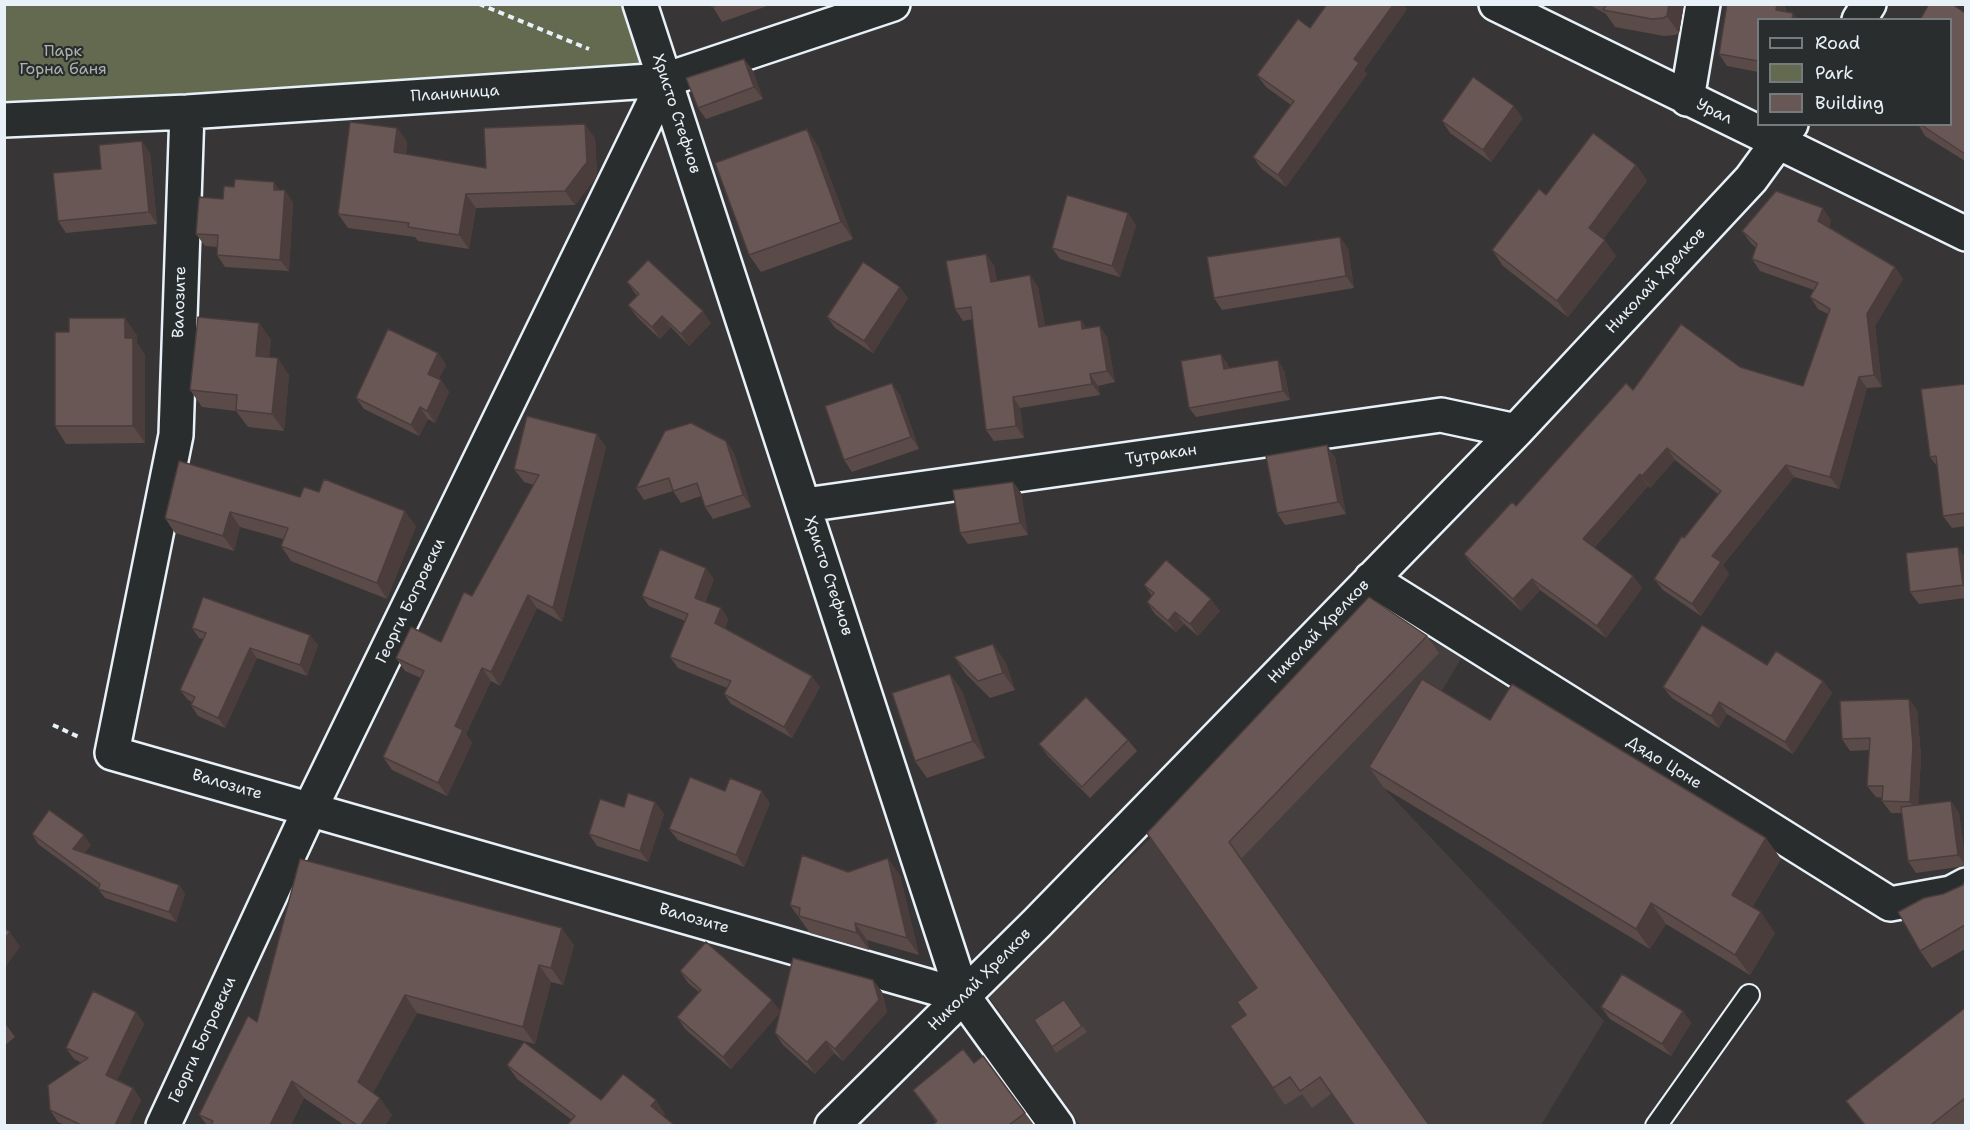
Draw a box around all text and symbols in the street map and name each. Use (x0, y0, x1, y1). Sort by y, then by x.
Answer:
legend (1757, 18, 1952, 126)
text: Road (1815, 31, 1860, 55)
park label: Парк Горна баня (19, 42, 107, 80)
street label: Христо Стефчов (648, 52, 704, 176)
text: Park (1815, 61, 1854, 85)
street label: Планиница (410, 81, 500, 107)
text: Building (1815, 91, 1884, 115)
street label: Урал (1693, 95, 1735, 129)
street label: Николай Хрелков (1602, 224, 1710, 338)
street label: Валозите (169, 266, 191, 338)
street label: Тутракан (1124, 440, 1198, 470)
street label: Христо Стефчов (800, 514, 856, 638)
street label: Георги Богровски (372, 535, 450, 667)
street label: Николай Хрелков (1264, 576, 1374, 688)
street label: Дядо Цоне (1623, 732, 1705, 794)
street label: Валозите (190, 766, 264, 804)
street label: Валозите (657, 900, 731, 938)
street label: Николай Хрелков (925, 925, 1035, 1035)
street label: Георги Богровски (165, 974, 241, 1106)

